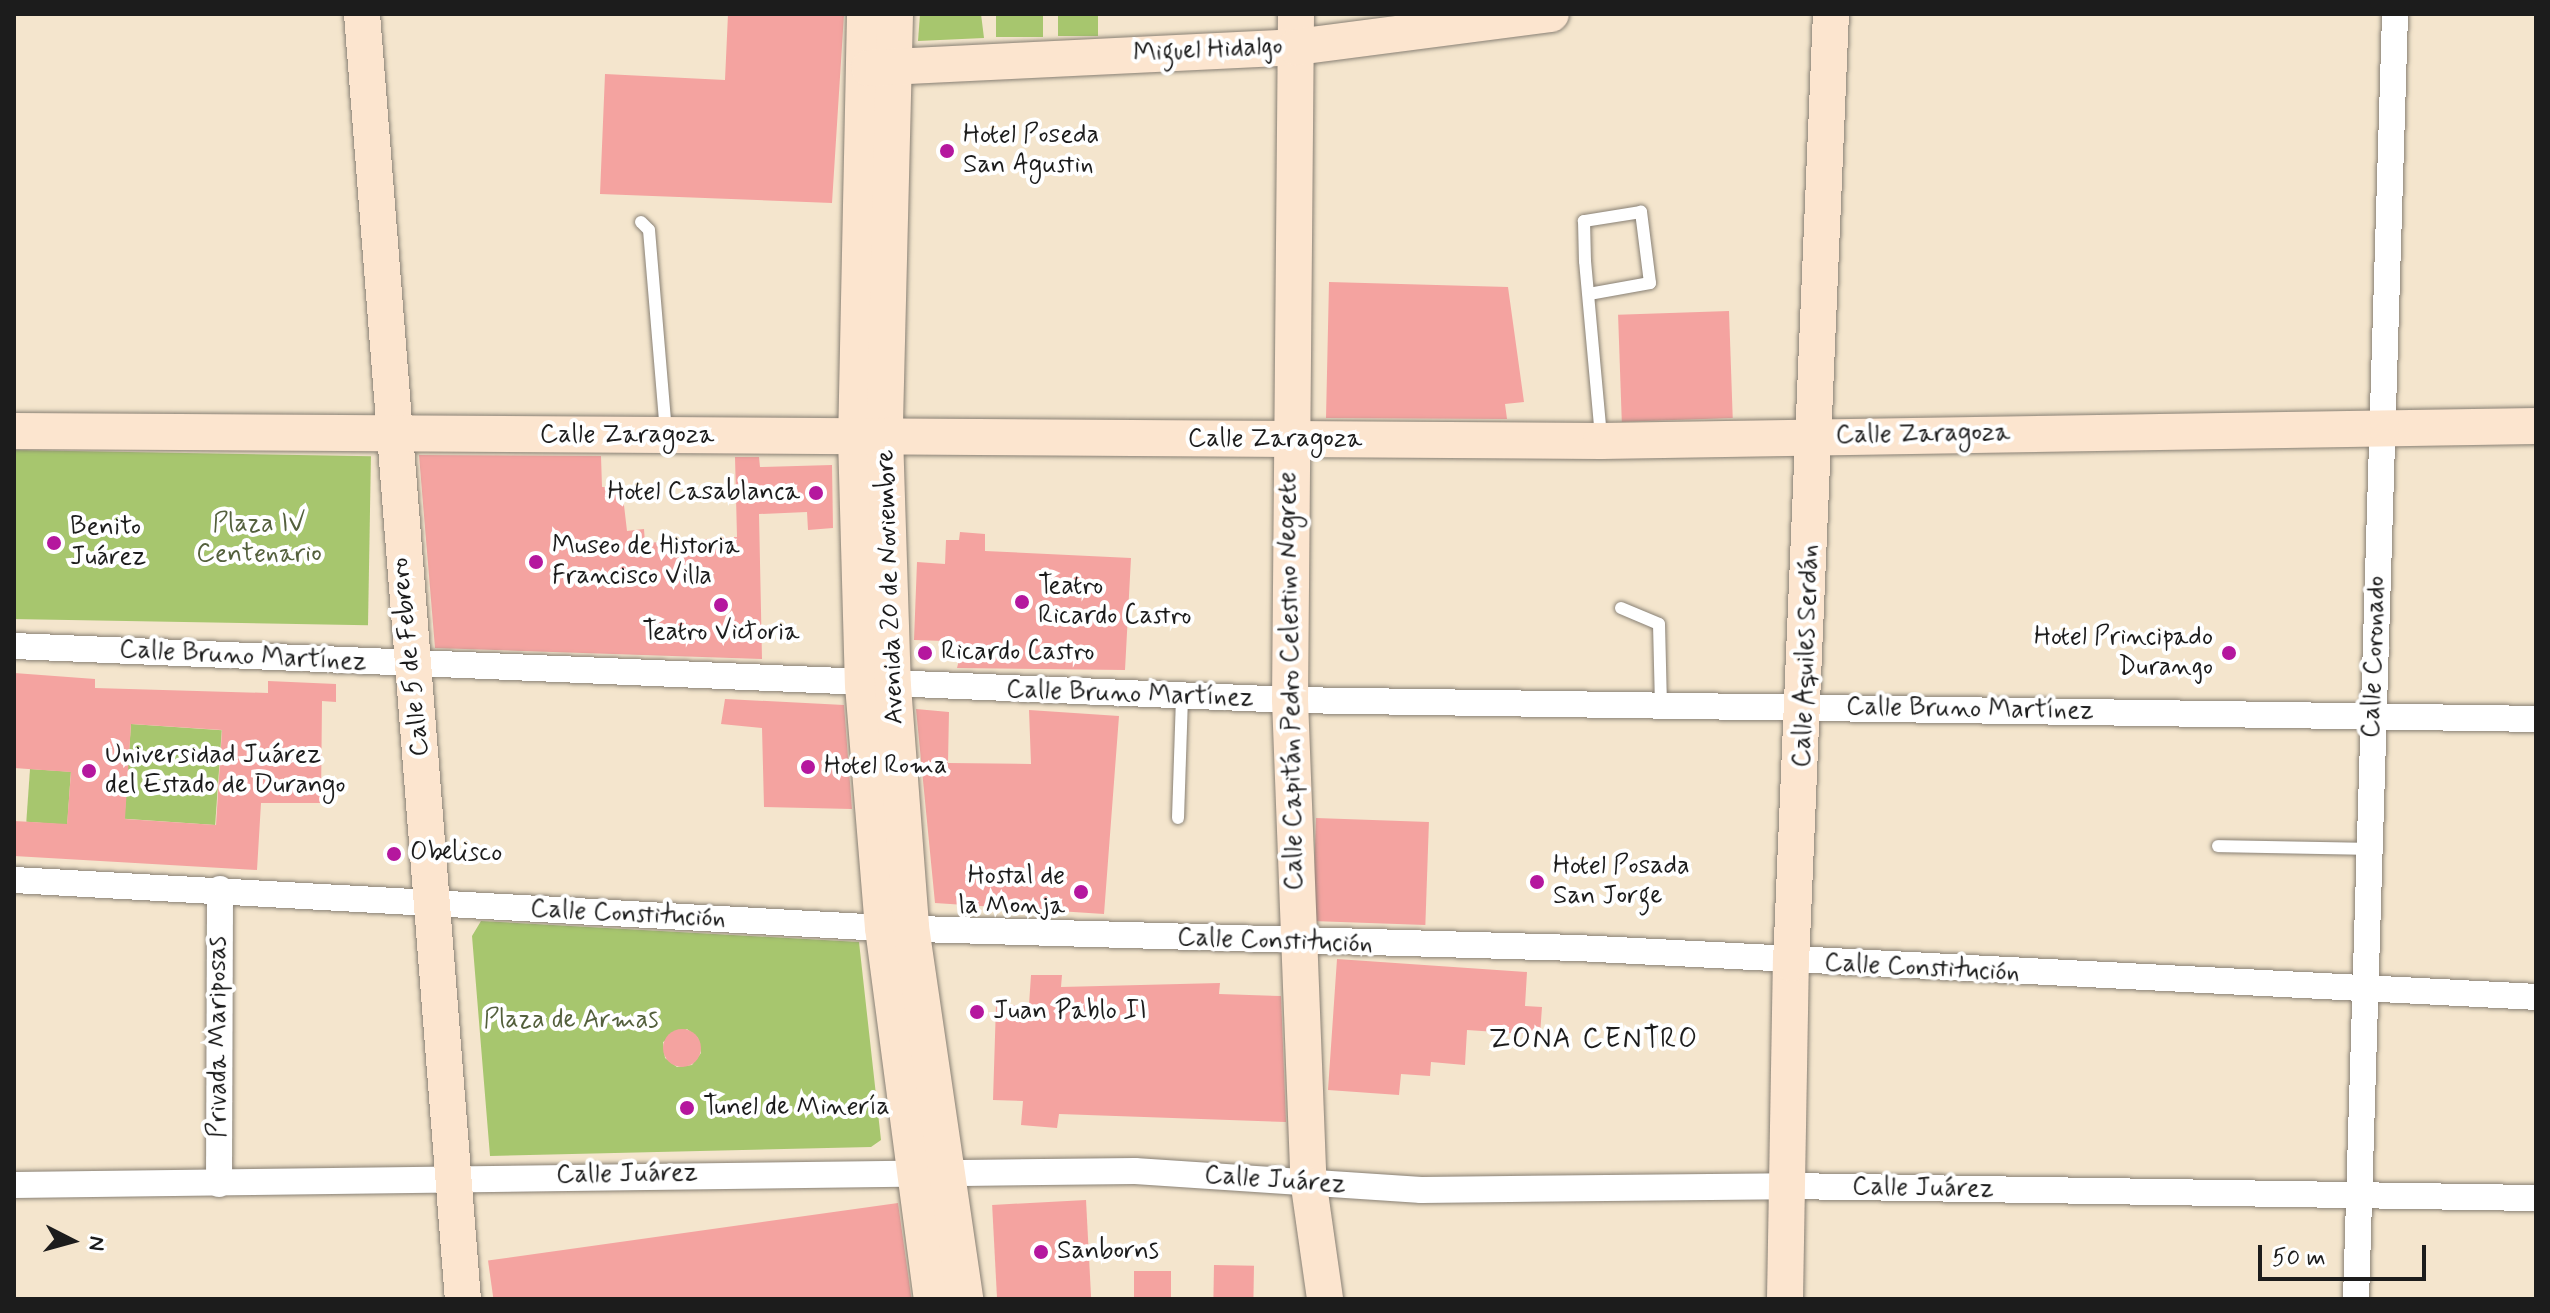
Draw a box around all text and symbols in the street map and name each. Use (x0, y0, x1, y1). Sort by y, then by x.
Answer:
street label: Miguel Hidalgo (1133, 32, 1283, 70)
place label: Hotel Poseda San Agustin (963, 120, 1099, 182)
marker: Hotel Poseda San Agustin (938, 142, 956, 160)
street label: Calle Zaragoza (1839, 418, 2007, 452)
street label: Calle Zaragoza (543, 420, 711, 452)
street label: Calle Zaragoza (1191, 424, 1359, 456)
street label: Avenida 20 de Noviembre (871, 449, 911, 725)
street label: Calle Capitán Pedro Celestino Negrete (1273, 470, 1311, 892)
place label: Hotel Casablanca (610, 477, 800, 509)
marker: Hotel Casablanca (807, 484, 825, 502)
park label: Plaza IV Centenario (196, 509, 322, 570)
place label: Benito Juárez (70, 512, 146, 574)
place label: Museo de Historia Francisco Villa (552, 531, 742, 592)
marker: Benito Juárez (45, 534, 63, 552)
street label: Calle Aquiles Serdán (1788, 545, 1826, 767)
marker: Museo de Historia Francisco Villa (527, 553, 545, 571)
street label: Calle 5 de Febrero (385, 554, 437, 760)
place label: Teatro Ricardo Castro (1038, 571, 1195, 632)
street label: Calle Coronado (2357, 575, 2393, 739)
marker: Teatro Ricardo Castro (1013, 593, 1031, 611)
marker: Teatro Victoria (712, 596, 730, 614)
place label: Teatro Victoria (642, 617, 800, 649)
place label: Hotel Principado Durango (2034, 622, 2213, 684)
street label: Calle Bruno Martínez (119, 635, 367, 679)
place label: Ricardo Castro (941, 637, 1098, 669)
marker: Ricardo Castro (916, 644, 934, 662)
marker: Hotel Principado Durango (2220, 644, 2238, 662)
street label: Calle Bruno Martínez (1007, 675, 1253, 715)
street label: Calle Bruno Martínez (1847, 692, 2093, 728)
place label: Universidad Juárez del Estado de Durango (105, 740, 345, 802)
place label: Hotel Roma (824, 751, 948, 783)
marker: Hotel Roma (799, 758, 817, 776)
marker: Universidad Juárez del Estado de Durango (80, 762, 98, 780)
place label: Obelisco (410, 838, 502, 870)
marker: Obelisco (385, 845, 403, 863)
place label: Hotel Posada San Jorge (1553, 851, 1690, 912)
place label: Hostal de la Monja (968, 861, 1065, 922)
marker: Hotel Posada San Jorge (1528, 873, 1546, 891)
marker: Hostal de la Monja (1072, 883, 1090, 901)
street label: Calle Constitución (529, 894, 727, 936)
street label: Calle Constitución (1176, 923, 1374, 961)
street label: Privada Mariposas (203, 937, 235, 1137)
street label: Calle Constitución (1823, 948, 2021, 990)
place label: Juan Pablo II (993, 996, 1149, 1028)
marker: Juan Pablo II (968, 1003, 986, 1021)
park label: Plaza de Armas (483, 1005, 659, 1037)
district label: ZONA CENTRO (1487, 1023, 1701, 1057)
place label: Tunel de Minería (703, 1092, 884, 1124)
marker: Tunel de Minería (678, 1099, 696, 1117)
street label: Calle Juárez (557, 1158, 697, 1192)
street label: Calle Juárez (1205, 1161, 1345, 1201)
street label: Calle Juárez (1853, 1172, 1993, 1206)
north arrow (32, 1201, 112, 1281)
scale bar (2262, 1229, 2430, 1279)
text: N (81, 1235, 111, 1252)
place label: Sanborns (1057, 1236, 1159, 1268)
marker: Sanborns (1032, 1243, 1050, 1261)
text: 50 m (2272, 1243, 2326, 1274)

